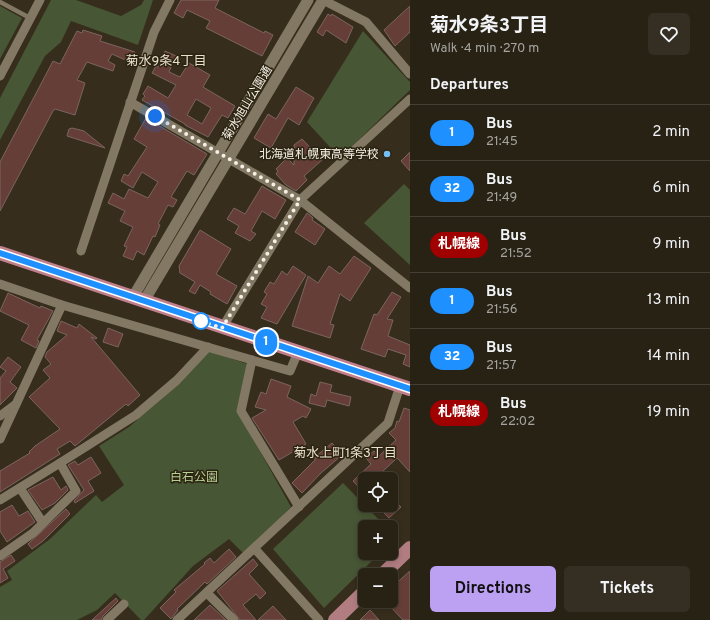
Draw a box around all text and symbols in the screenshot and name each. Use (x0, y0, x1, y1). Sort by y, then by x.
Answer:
button: heart (648, 13, 690, 55)
text: 菊水9条3丁目 (430, 14, 548, 38)
text: Walk · 4 min · 270 m (430, 41, 539, 57)
district label: 菊水9条4丁目 (126, 53, 206, 70)
street label: 菊水旭山公園通 (219, 63, 276, 144)
text: Departures (430, 76, 509, 95)
your location (145, 106, 165, 126)
text: Bus (486, 115, 513, 134)
text: 2 min (652, 123, 690, 142)
text: 1 (449, 124, 455, 141)
text: 21:45 (486, 134, 518, 150)
place label: 北海道札幌東高等学校 (259, 147, 379, 163)
marker: 北海道札幌東高等学校 (382, 149, 392, 159)
text: Bus (486, 171, 513, 190)
text: 6 min (653, 179, 690, 198)
text: 32 (444, 180, 460, 197)
text: 21:49 (486, 190, 517, 206)
text: Bus (500, 227, 527, 246)
text: 9 min (653, 235, 690, 254)
text: 札幌線 (438, 236, 480, 253)
text: 21:52 (500, 246, 532, 262)
text: Bus (486, 283, 513, 302)
text: 13 min (647, 291, 690, 310)
text: 1 (449, 292, 455, 309)
text: 21:56 (486, 302, 518, 318)
unlabelled marker (192, 312, 210, 330)
line badge: 1 (253, 329, 279, 355)
text: 1 (263, 333, 269, 350)
text: Bus (486, 339, 513, 358)
text: 14 min (647, 347, 690, 366)
text: 32 (444, 348, 460, 365)
text: 21:57 (486, 358, 516, 374)
text: Bus (500, 395, 527, 414)
text: 19 min (647, 403, 690, 422)
text: 札幌線 (438, 404, 480, 421)
text: 22:02 (500, 414, 535, 430)
district label: 菊水上町1条3丁目 (293, 445, 397, 462)
park label: 白石公園 (170, 470, 218, 486)
map controls (358, 472, 398, 608)
button: locate (358, 472, 398, 512)
button: + (358, 520, 398, 560)
button: Directions (430, 566, 556, 612)
button: Tickets (564, 566, 690, 612)
button: − (358, 568, 398, 608)

